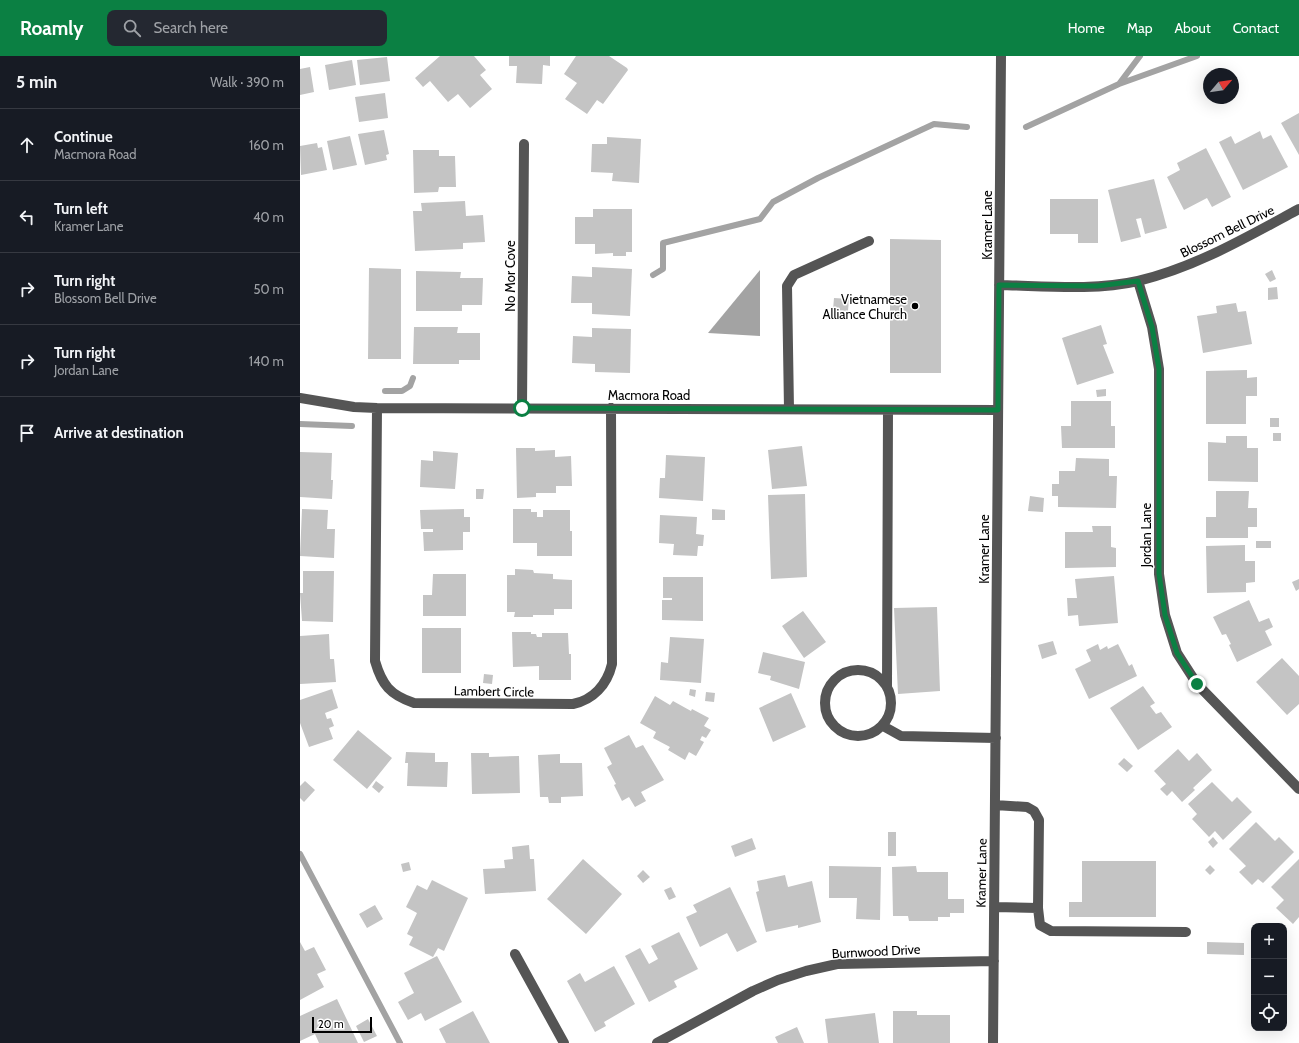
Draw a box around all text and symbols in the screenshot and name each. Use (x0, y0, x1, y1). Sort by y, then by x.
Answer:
search box (107, 10, 387, 46)
text: Roamly (20, 17, 83, 40)
icon: search (121, 17, 143, 39)
text: Search here (153, 19, 228, 37)
text: Home (1068, 19, 1105, 37)
text: Map (1127, 19, 1152, 37)
text: About (1174, 19, 1211, 37)
text: Contact (1233, 19, 1279, 37)
north arrow (1203, 68, 1239, 104)
text: 5 min (16, 72, 57, 92)
text: Walk · 390 m (210, 74, 284, 90)
text: Continue (54, 128, 113, 146)
icon: ahead (16, 134, 38, 156)
text: 160 m (249, 137, 284, 153)
text: Macmora Road (54, 146, 137, 162)
street label: Kramer Lane (979, 190, 995, 260)
text: Turn left (54, 200, 108, 218)
street label: Blossom Bell Drive (1177, 201, 1277, 261)
icon: left (16, 206, 38, 228)
text: 40 m (253, 209, 284, 225)
text: Kramer Lane (54, 218, 123, 234)
street label: No Mor Cove (502, 240, 518, 312)
text: Turn right (54, 272, 115, 290)
icon: right (16, 278, 38, 300)
text: 50 m (254, 281, 284, 297)
text: Blossom Bell Drive (54, 290, 157, 306)
place label: Vietnamese Alliance Church (823, 291, 907, 322)
marker: Vietnamese Alliance Church (910, 301, 920, 311)
text: Turn right (54, 344, 115, 362)
icon: right (16, 350, 38, 372)
text: 140 m (249, 353, 284, 369)
text: Jordan Lane (54, 362, 119, 378)
street label: Macmora Road (608, 387, 690, 403)
route start (513, 399, 531, 417)
icon: arrive (16, 422, 38, 444)
text: Arrive at destination (54, 424, 184, 442)
street label: Jordan Lane (1138, 502, 1154, 568)
street label: Kramer Lane (976, 514, 992, 584)
route end (1188, 675, 1206, 693)
street label: Lambert Circle (454, 682, 535, 700)
street label: Kramer Lane (972, 838, 990, 908)
map controls (1251, 923, 1287, 1031)
button: + (1251, 923, 1287, 959)
street label: Burnwood Drive (831, 941, 921, 961)
button: − (1251, 959, 1287, 995)
button: locate (1251, 995, 1287, 1031)
scale bar (312, 1015, 372, 1034)
text: 20 m (318, 1017, 344, 1031)

